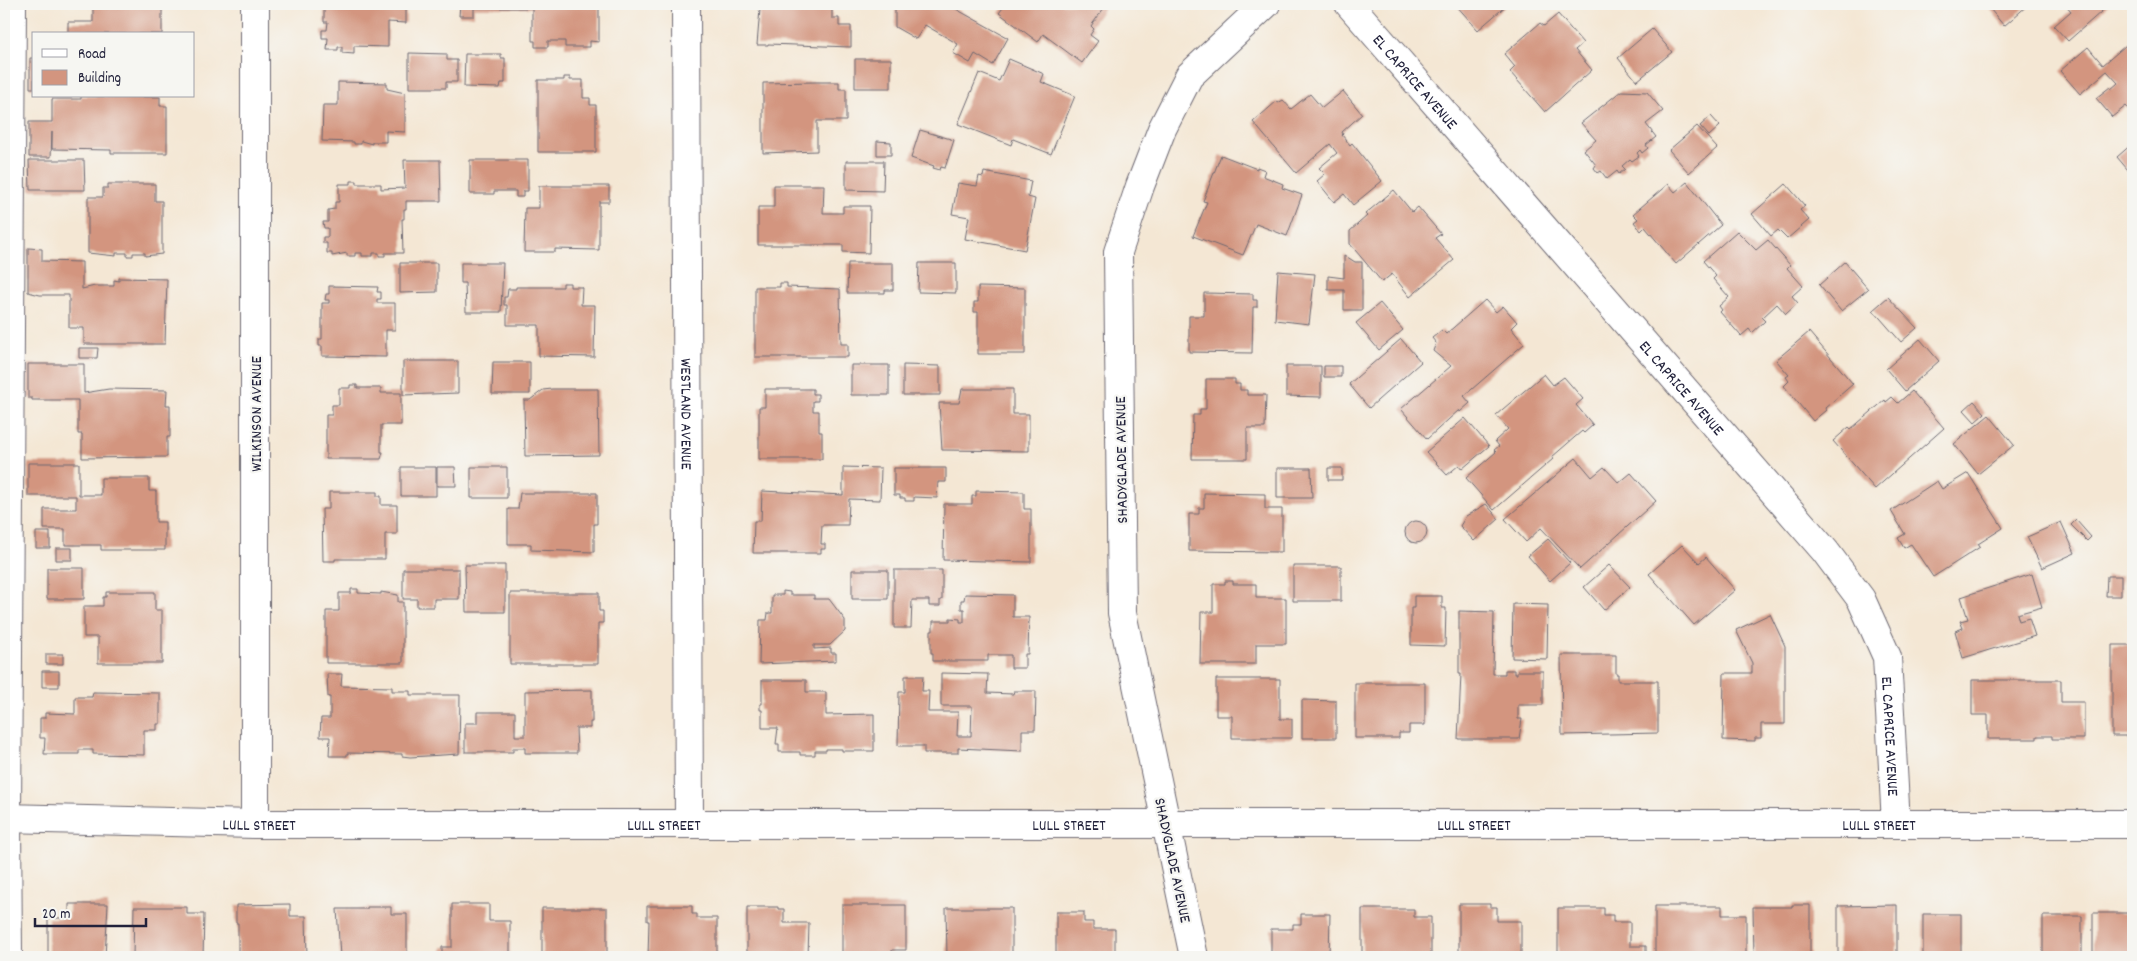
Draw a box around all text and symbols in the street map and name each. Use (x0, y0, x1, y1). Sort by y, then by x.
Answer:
street label: EL CAPRICE AVENUE (1366, 30, 1462, 136)
legend (32, 32, 195, 98)
text: Road (78, 44, 106, 66)
text: Building (78, 68, 121, 90)
street label: EL CAPRICE AVENUE (1633, 336, 1729, 442)
street label: WILKINSON AVENUE (246, 356, 269, 472)
street label: WESTLAND AVENUE (673, 358, 697, 471)
street label: SHADYGLADE AVENUE (1110, 395, 1135, 524)
street label: EL CAPRICE AVENUE (1874, 676, 1904, 797)
street label: SHADYGLADE AVENUE (1147, 796, 1196, 926)
street label: LULL STREET (222, 814, 296, 838)
street label: LULL STREET (627, 815, 701, 838)
street label: LULL STREET (1032, 815, 1106, 838)
street label: LULL STREET (1437, 815, 1511, 838)
street label: LULL STREET (1842, 815, 1916, 838)
scale bar (35, 896, 146, 928)
text: 20 m (42, 904, 70, 926)

